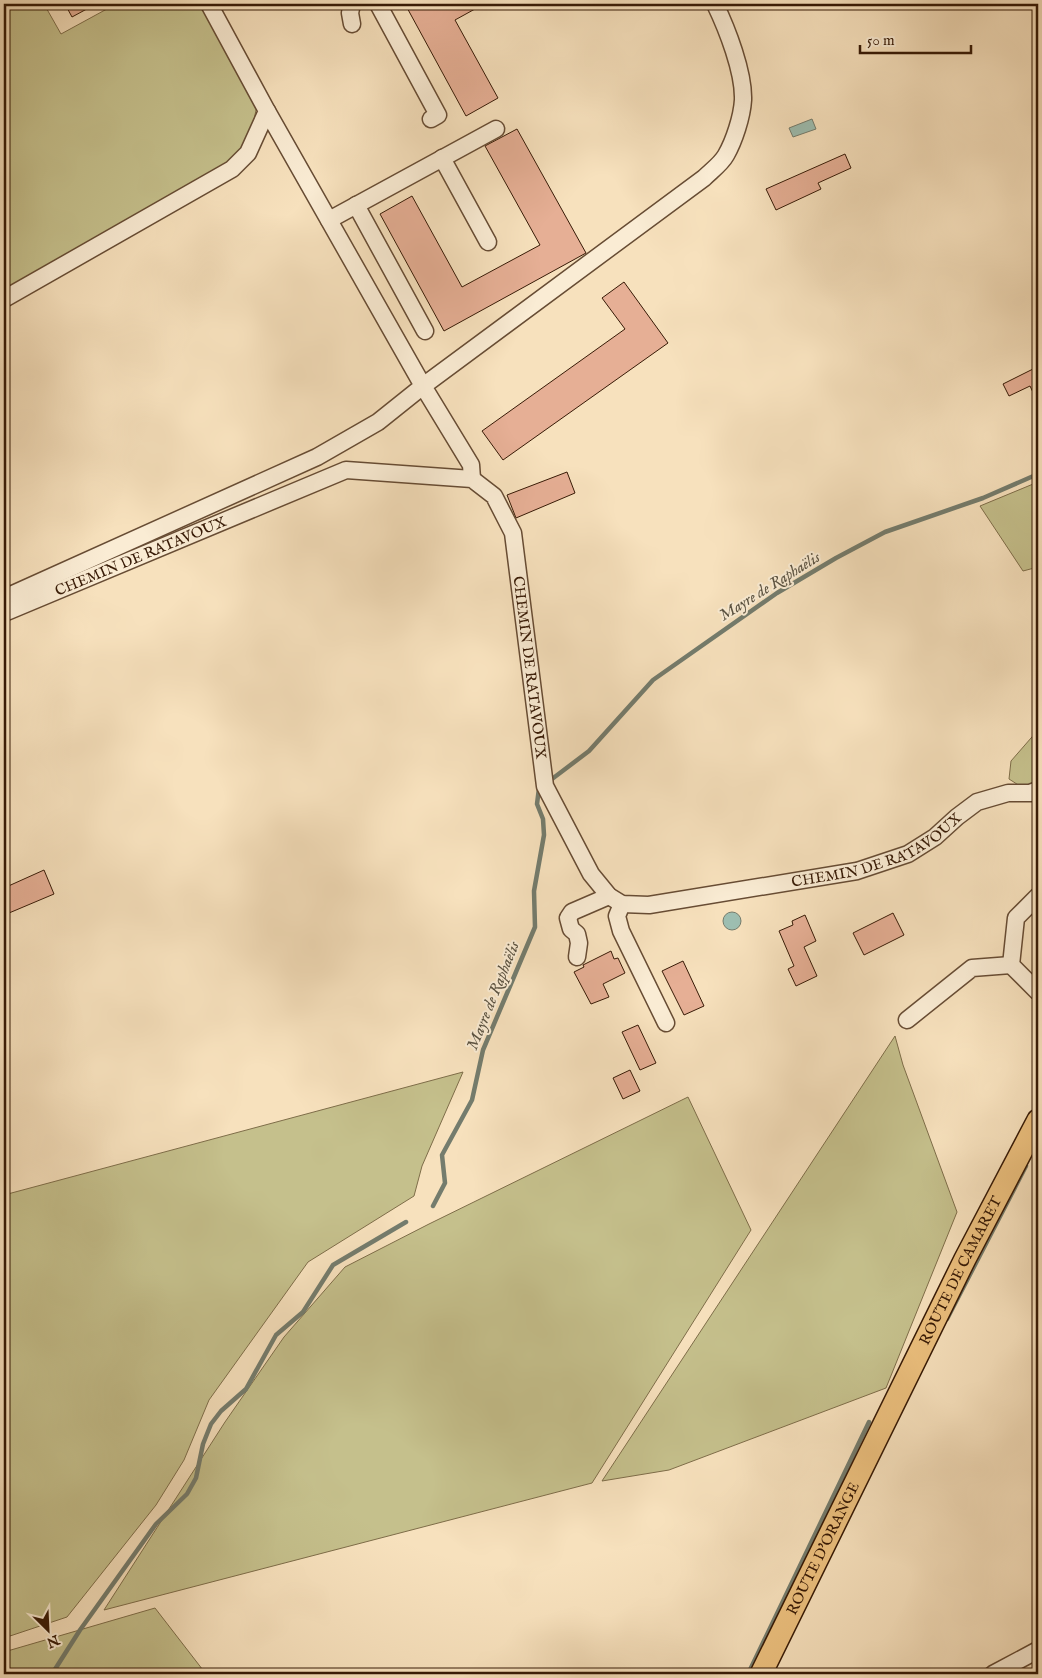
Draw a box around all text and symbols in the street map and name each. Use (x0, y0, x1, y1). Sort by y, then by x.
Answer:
scale bar (860, 22, 971, 54)
text: 50 m (867, 31, 895, 50)
street label: CHEMIN DE RATAVOUX (52, 512, 229, 600)
water label: Mayre de Raphaëlis (716, 548, 825, 626)
street label: CHEMIN DE RATAVOUX (509, 575, 551, 760)
street label: CHEMIN DE RATAVOUX (790, 808, 965, 891)
water label: Mayre de Raphaëlis (463, 938, 525, 1053)
street label: ROUTE DE CAMARET (915, 1193, 1006, 1348)
street label: ROUTE D'ORANGE (782, 1479, 863, 1618)
north arrow (22, 1606, 72, 1656)
text: N (44, 1630, 63, 1652)

